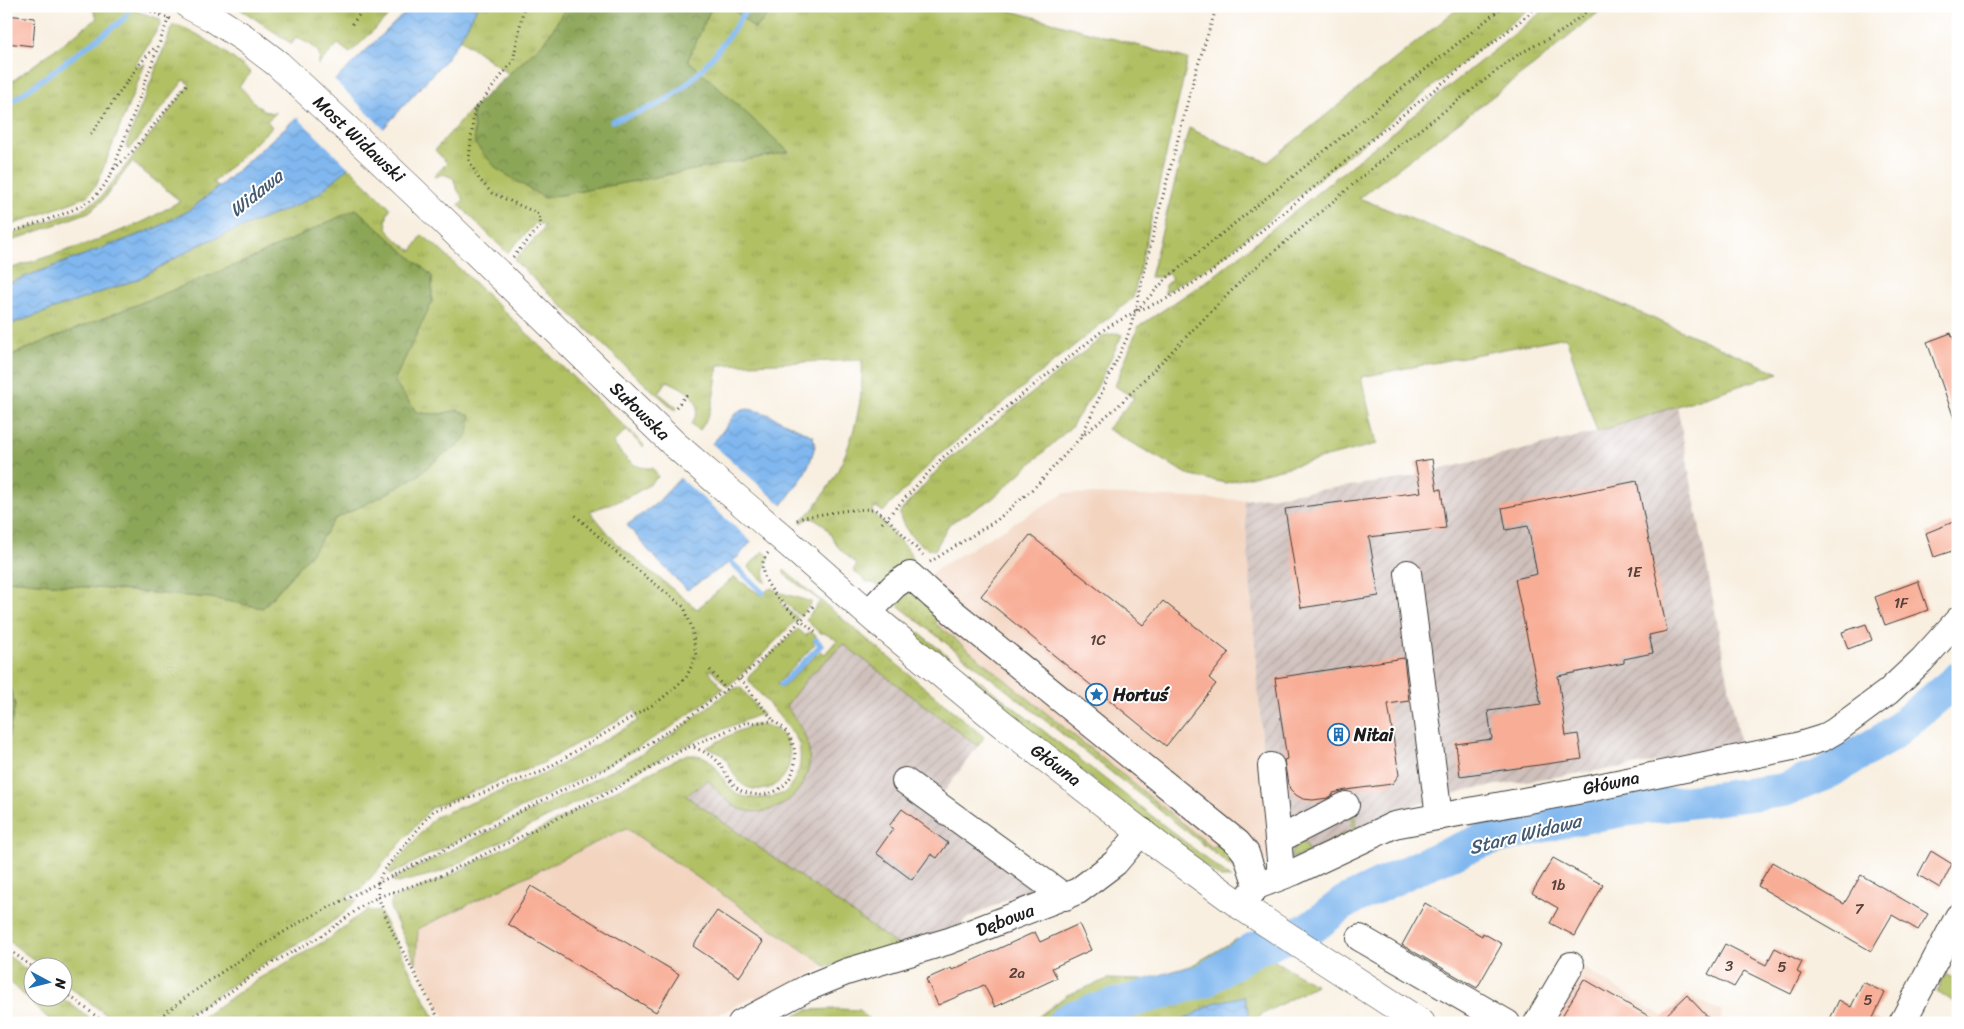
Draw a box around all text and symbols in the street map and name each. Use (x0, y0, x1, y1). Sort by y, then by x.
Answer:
street label: Most Widawski (305, 87, 414, 191)
water label: Widawa (221, 160, 292, 225)
street label: Sułowska (602, 373, 678, 449)
house number: 1E (1627, 559, 1643, 585)
house number: 1F (1894, 590, 1909, 616)
house number: 1C (1090, 627, 1107, 653)
place label: Hortuś (1112, 679, 1171, 711)
place icon: Hortuś (1085, 683, 1109, 707)
place label: Nitai (1353, 719, 1394, 751)
building icon: Nitai (1326, 723, 1350, 747)
street label: Główna (1023, 735, 1089, 795)
street label: Główna (1580, 761, 1642, 805)
water label: Stara Widawa (1466, 804, 1587, 864)
house number: 1b (1551, 872, 1565, 898)
street label: Dębowa (971, 894, 1040, 946)
house number: 7 (1855, 896, 1865, 922)
house number: 3 (1725, 953, 1733, 979)
house number: 5 (1777, 954, 1787, 980)
north arrow (22, 956, 72, 1006)
house number: 2a (1009, 960, 1026, 986)
text: N (47, 976, 74, 990)
house number: 5 (1863, 987, 1873, 1013)

